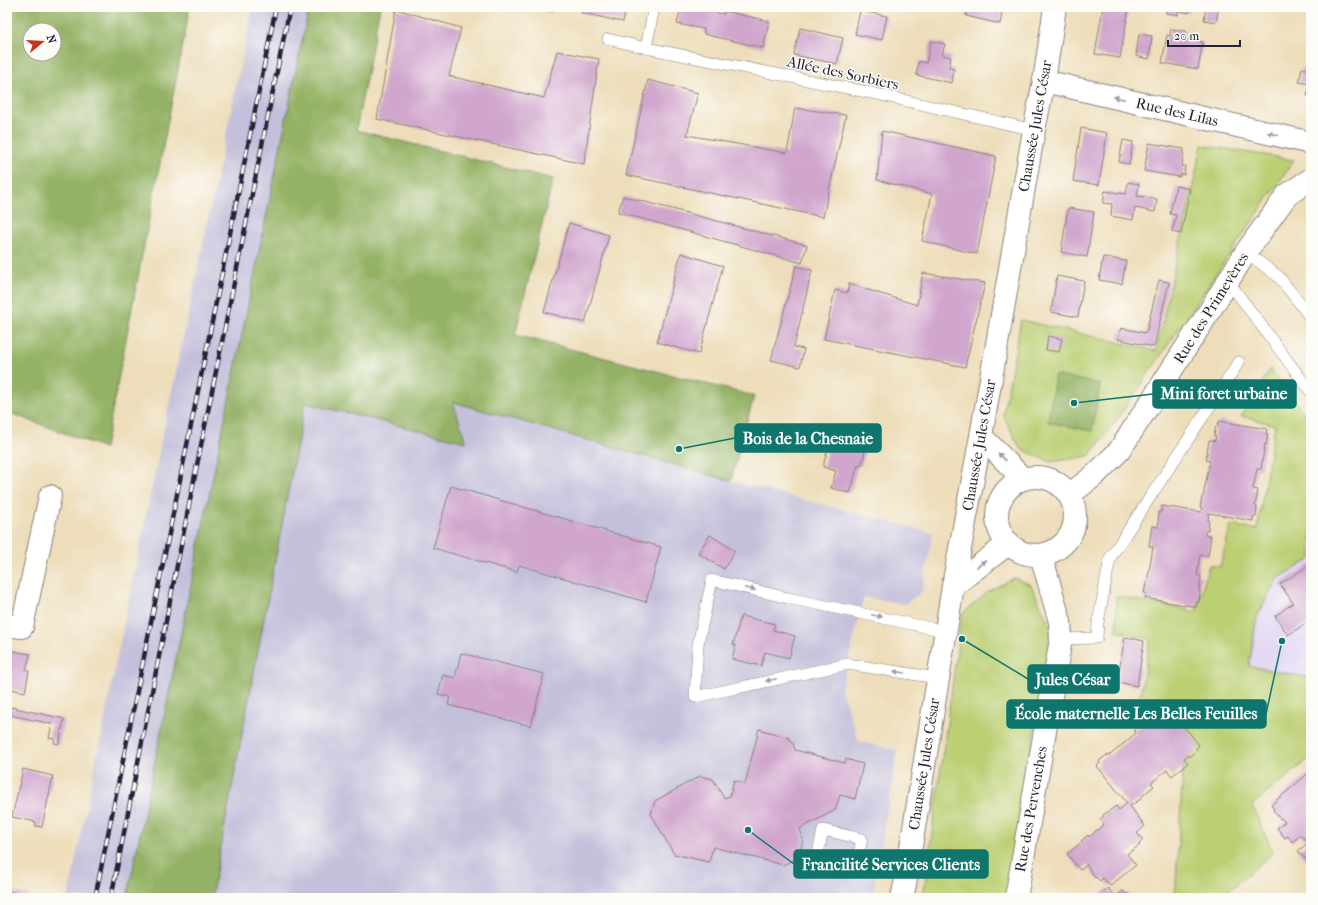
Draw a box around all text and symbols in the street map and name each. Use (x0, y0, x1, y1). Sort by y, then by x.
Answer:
north arrow (22, 22, 62, 62)
scale bar (1168, 22, 1240, 48)
text: 20 m (1174, 29, 1199, 43)
text: N (44, 33, 59, 46)
street label: Allée des Sorbiers (785, 52, 901, 94)
street label: Chaussée Jules César (1015, 58, 1056, 193)
street label: Rue des Lilas (1134, 94, 1220, 130)
one-way arrow (1113, 95, 1125, 101)
one-way arrow (1267, 131, 1279, 137)
street label: Rue des Primevères (1170, 249, 1253, 367)
street label: Chaussée Jules César (959, 377, 1000, 512)
callout: Mini foret urbaine (1153, 380, 1296, 408)
text: Mini foret urbaine (1159, 384, 1288, 403)
callout: Bois de la Chesnaie (735, 424, 881, 452)
text: Bois de la Chesnaie (743, 429, 873, 448)
one-way arrow (997, 452, 1007, 462)
one-way arrow (975, 560, 986, 569)
one-way arrow (743, 587, 756, 593)
one-way arrow (871, 614, 883, 620)
callout: Jules César (1028, 665, 1119, 693)
one-way arrow (893, 669, 905, 675)
text: Jules César (1033, 670, 1112, 690)
one-way arrow (765, 678, 778, 684)
street label: Chaussée Jules César (905, 696, 943, 831)
callout: École maternelle Les Belles Feuilles (1007, 700, 1266, 728)
text: École maternelle Les Belles Feuilles (1015, 703, 1257, 723)
street label: Rue des Pervenches (1011, 744, 1051, 873)
callout: Francilité Services Clients (794, 850, 988, 878)
text: Francilité Services Clients (801, 855, 980, 874)

